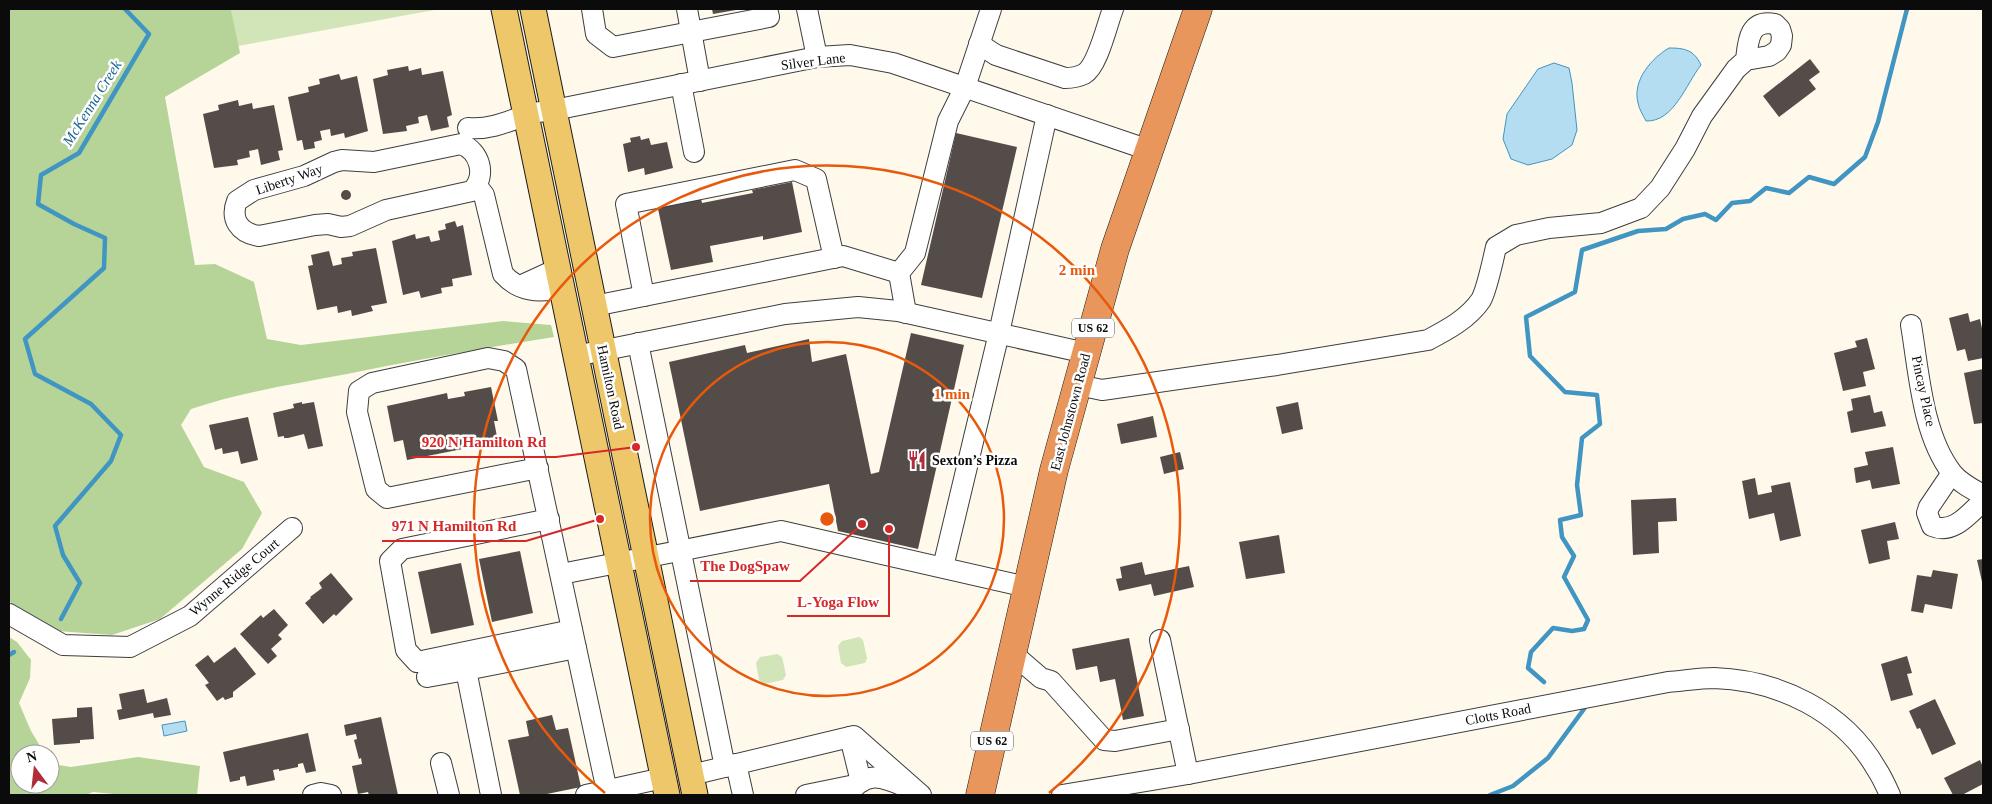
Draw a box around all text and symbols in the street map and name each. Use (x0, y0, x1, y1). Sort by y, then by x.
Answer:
street label: Silver Lane (780, 50, 846, 73)
water label: McKenna Creek (59, 57, 125, 149)
street label: Liberty Way (254, 161, 325, 198)
text: 2 min (1059, 262, 1096, 278)
road number: US 62 (1072, 318, 1114, 338)
street label: Hamilton Road (594, 344, 627, 431)
street label: East Johnstown Road (1048, 352, 1093, 472)
street label: Pincay Place (1909, 354, 1938, 428)
text: 1 min (934, 386, 971, 402)
callout: 920 N Hamilton Rd (411, 427, 556, 457)
text: 920 N Hamilton Rd (422, 434, 547, 450)
restaurant icon: Sexton’s Pizza (906, 449, 928, 471)
place label: Sexton’s Pizza (932, 453, 1017, 468)
centre of rings (818, 510, 836, 528)
callout: 971 N Hamilton Rd (382, 511, 526, 541)
text: 971 N Hamilton Rd (392, 518, 517, 534)
street label: Wynne Ridge Court (187, 536, 282, 619)
callout: The DogSpaw (690, 551, 800, 581)
text: The DogSpaw (700, 558, 790, 574)
callout: L-Yoga Flow (787, 586, 889, 616)
text: L-Yoga Flow (797, 594, 879, 610)
street label: Clotts Road (1464, 701, 1532, 728)
road number: US 62 (971, 731, 1013, 750)
north arrow (10, 744, 60, 794)
text: N (25, 748, 39, 765)

